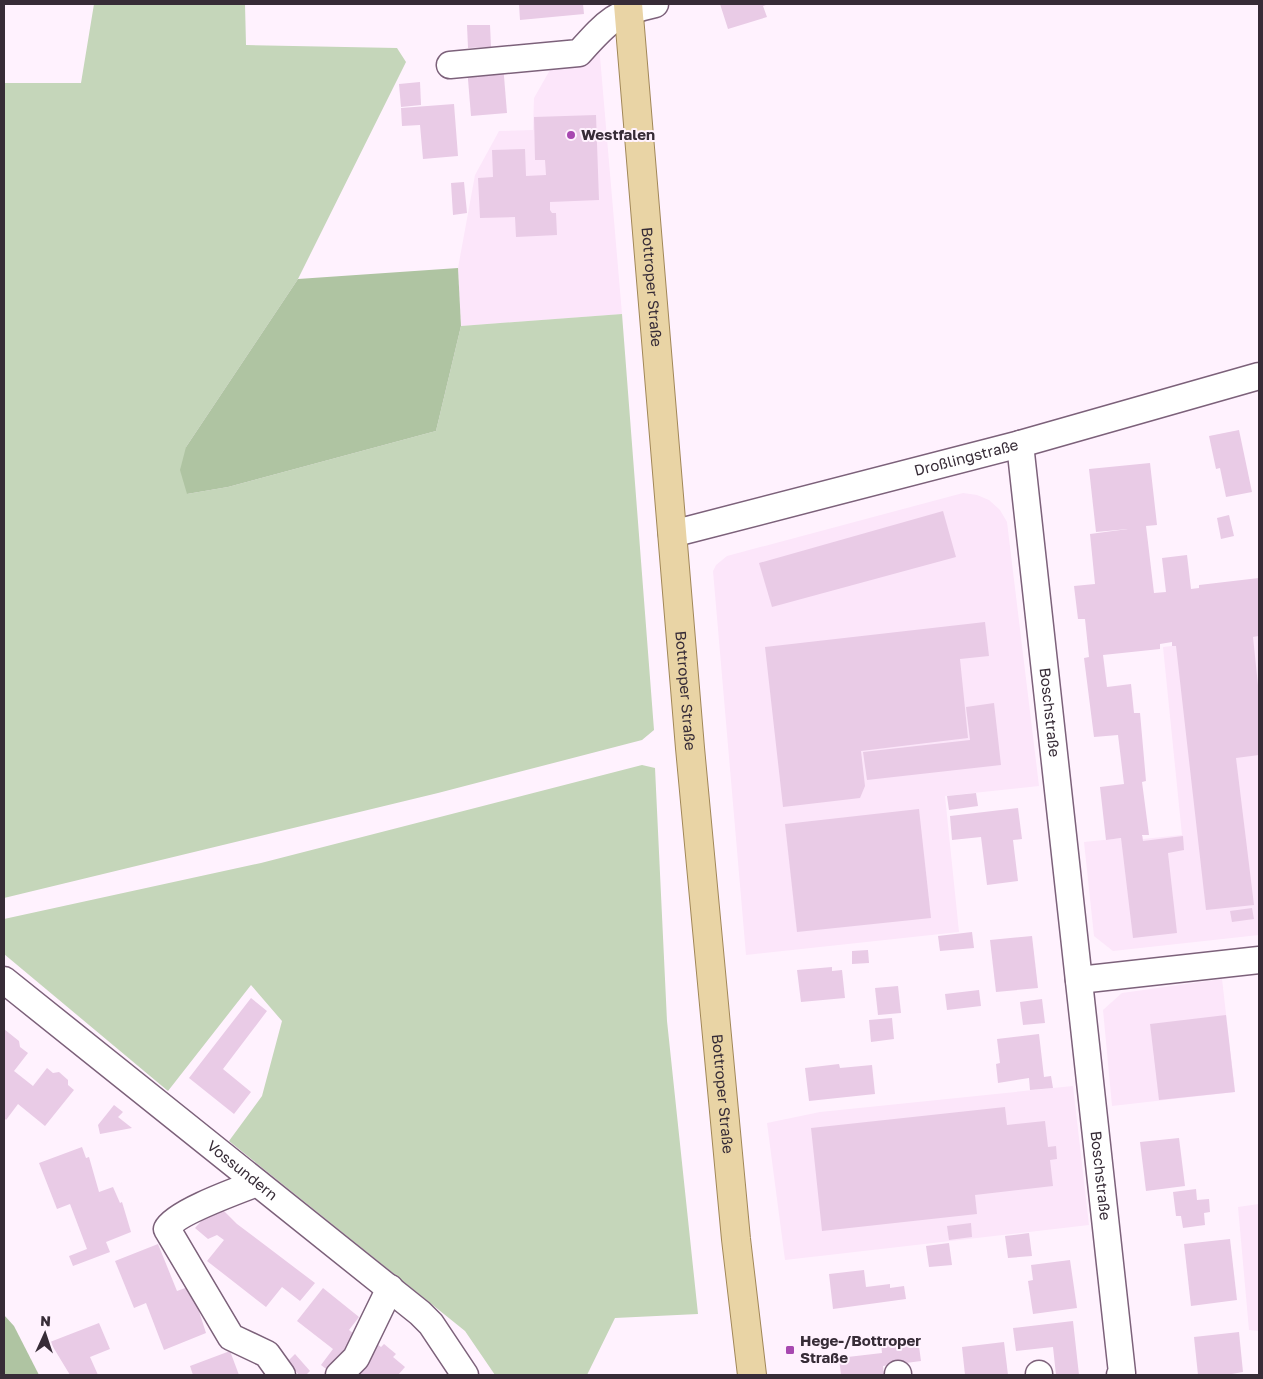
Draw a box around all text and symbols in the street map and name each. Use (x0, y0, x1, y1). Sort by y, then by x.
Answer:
place label: Westfalen (581, 125, 655, 143)
marker: Westfalen (565, 129, 577, 141)
street label: Bottroper Straße (639, 226, 667, 348)
street label: Droßlingstraße (912, 435, 1020, 479)
street label: Bottroper Straße (672, 630, 700, 751)
street label: Boschstraße (1037, 667, 1064, 758)
street label: Bottroper Straße (709, 1033, 738, 1155)
street label: Boschstraße (1087, 1130, 1115, 1222)
street label: Vossundern (204, 1136, 282, 1204)
north arrow (20, 1309, 70, 1359)
text: N (40, 1312, 51, 1329)
place label: Hege-/Bottroper Straße (800, 1331, 921, 1366)
marker: Hege-/Bottroper Straße (784, 1344, 796, 1356)

